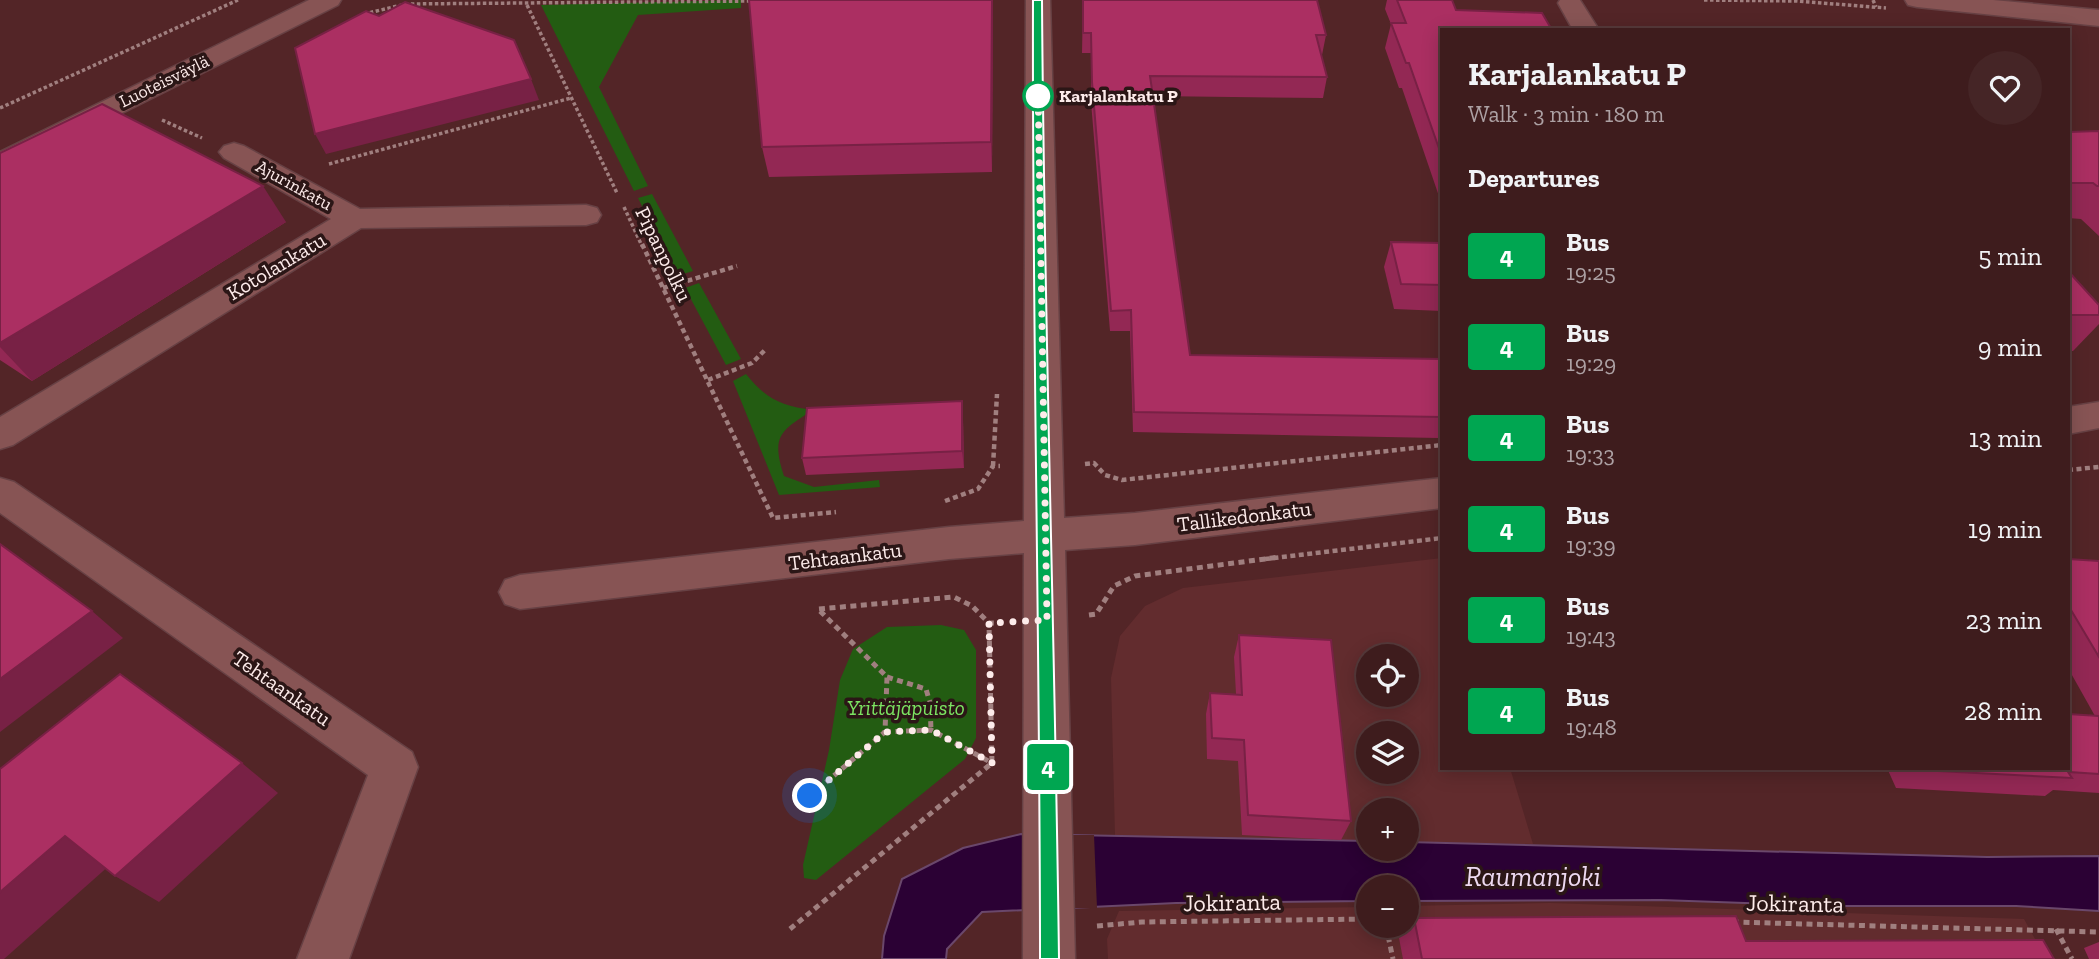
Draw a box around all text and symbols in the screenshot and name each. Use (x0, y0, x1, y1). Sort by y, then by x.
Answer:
street label: Luoteisväylä (116, 50, 213, 112)
button: heart (1968, 51, 2042, 125)
text: Karjalankatu P (1468, 54, 1686, 93)
marker: Karjalankatu P (1023, 81, 1053, 111)
place label: Karjalankatu P (1059, 85, 1178, 107)
text: Walk · 3 min · 180 m (1468, 100, 1664, 128)
street label: Ajurinkatu (252, 155, 336, 215)
text: Departures (1468, 162, 1600, 194)
street label: Pipanpolku (630, 203, 698, 306)
text: Bus (1566, 226, 1609, 258)
street label: Kotolankatu (222, 227, 330, 305)
text: 5 min (1978, 240, 2042, 272)
text: 4 (1500, 241, 1513, 270)
text: 19:25 (1566, 258, 1616, 286)
text: Bus (1566, 317, 1609, 349)
text: 9 min (1978, 331, 2042, 363)
text: 4 (1500, 332, 1513, 361)
text: 19:29 (1566, 349, 1616, 377)
text: Bus (1566, 408, 1609, 440)
text: 13 min (1969, 422, 2042, 454)
text: 4 (1500, 423, 1513, 452)
text: 19:33 (1566, 440, 1615, 468)
street label: Tallikedonkatu (1175, 495, 1313, 537)
text: Bus (1566, 499, 1609, 531)
text: 19 min (1968, 513, 2042, 545)
text: 4 (1500, 514, 1513, 543)
text: 19:39 (1566, 531, 1616, 559)
street label: Tehtaankatu (787, 537, 903, 575)
text: Bus (1566, 590, 1609, 622)
text: 23 min (1965, 604, 2042, 636)
text: 4 (1500, 605, 1513, 634)
text: 19:43 (1566, 622, 1616, 650)
map controls (1356, 644, 1419, 938)
button: locate (1356, 644, 1419, 707)
street label: Tehtaankatu (228, 645, 336, 731)
text: Bus (1566, 681, 1609, 713)
park label: Yrittäjäpuisto (847, 695, 965, 720)
text: 28 min (1964, 695, 2042, 727)
text: 4 (1500, 696, 1513, 725)
text: 19:48 (1566, 713, 1617, 741)
button: layers (1356, 721, 1419, 784)
line badge: 4 (1025, 744, 1071, 790)
text: 4 (1041, 752, 1055, 781)
your location (792, 778, 827, 813)
button: + (1356, 798, 1419, 861)
water label: Raumanjoki (1465, 860, 1601, 893)
button: − (1356, 875, 1419, 938)
street label: Jokiranta (1183, 887, 1282, 917)
street label: Jokiranta (1746, 888, 1845, 918)

